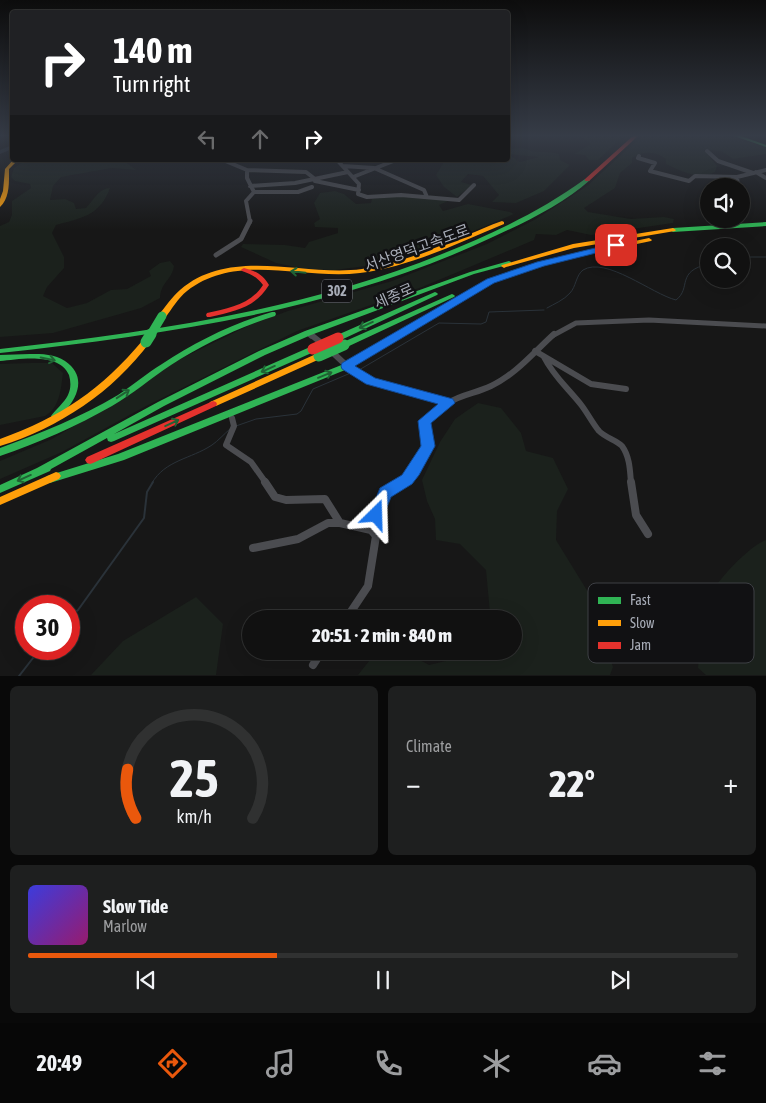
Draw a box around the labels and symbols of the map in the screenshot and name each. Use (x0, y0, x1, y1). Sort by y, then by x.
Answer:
street label: 서산영덕고속도로 (362, 221, 472, 274)
pin (595, 224, 637, 266)
one-way arrow (290, 267, 306, 277)
street label: 세종로 (371, 279, 416, 312)
road number: 302 (322, 280, 352, 302)
one-way arrow (359, 320, 374, 330)
one-way arrow (40, 355, 56, 364)
one-way arrow (261, 364, 276, 374)
one-way arrow (317, 370, 332, 379)
one-way arrow (116, 389, 130, 399)
one-way arrow (164, 418, 179, 427)
one-way arrow (17, 473, 32, 483)
position arrow (349, 488, 401, 540)
legend (588, 583, 754, 663)
text: Fast (630, 592, 651, 608)
speed limit sign: 30 (15, 595, 80, 660)
text: Slow (630, 615, 655, 631)
text: Jam (630, 637, 651, 653)

